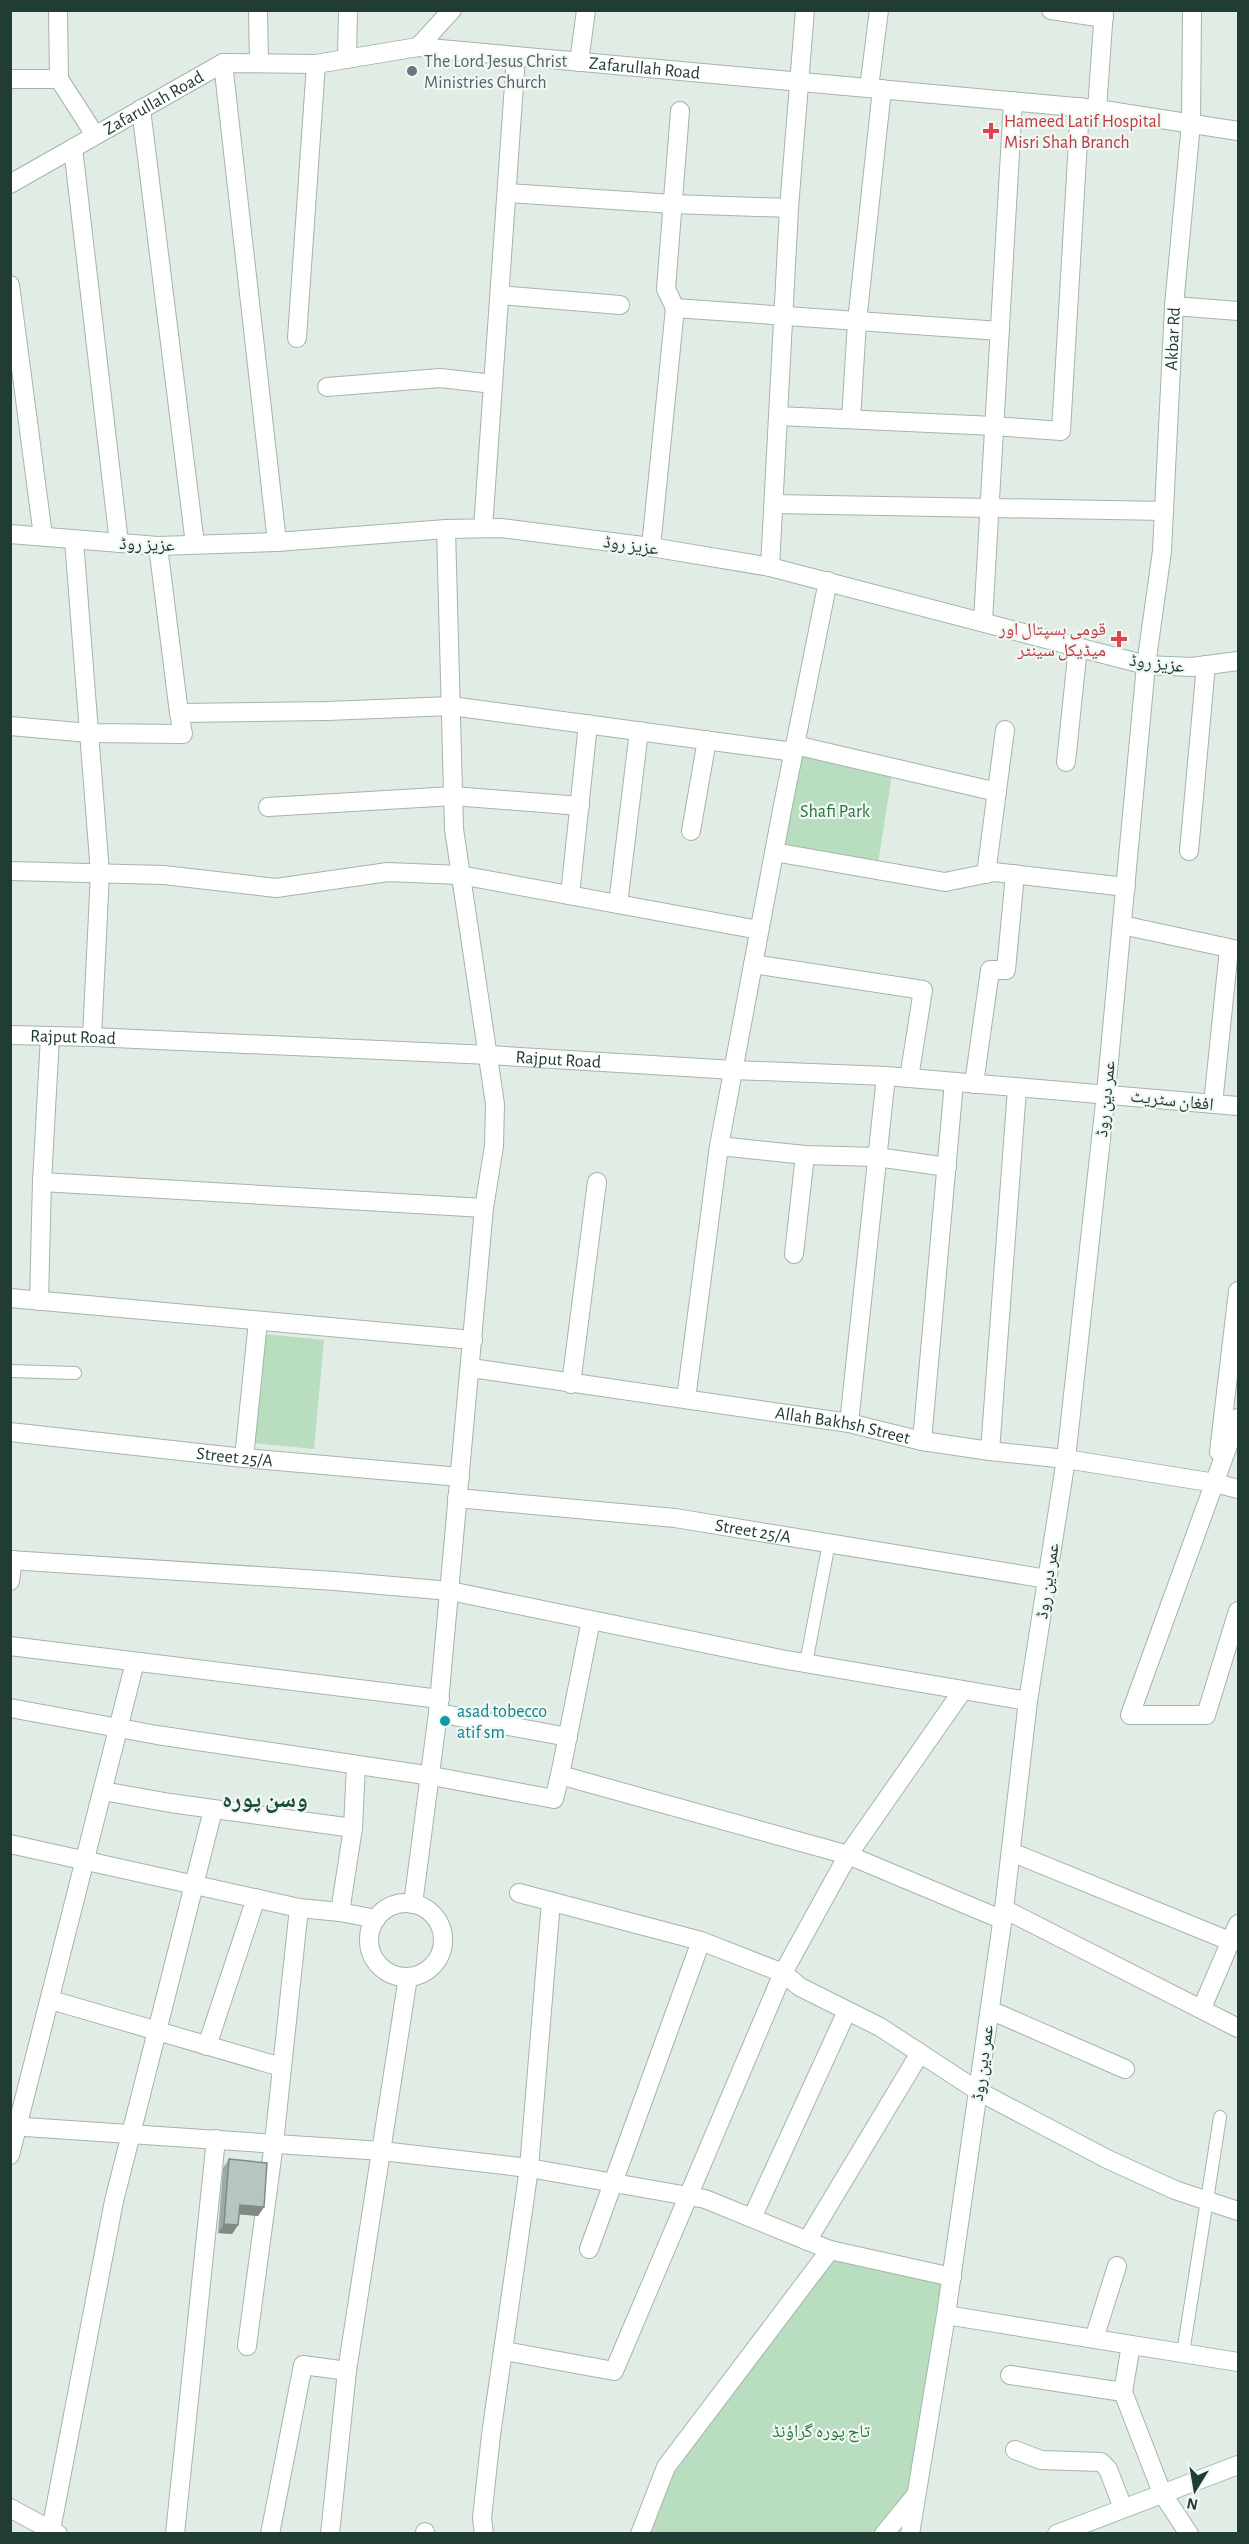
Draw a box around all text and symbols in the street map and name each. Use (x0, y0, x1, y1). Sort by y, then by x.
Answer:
place label: The Lord Jesus Christ Ministries Church (424, 53, 568, 92)
street label: Zafarullah Road (588, 55, 701, 83)
marker: The Lord Jesus Christ Ministries Church (405, 64, 419, 78)
street label: Zafarullah Road (101, 68, 207, 139)
place label: Hameed Latif Hospital Misri Shah Branch (1004, 113, 1161, 152)
marker: Hameed Latif Hospital Misri Shah Branch (982, 122, 1000, 140)
street label: Akbar Rd (1163, 307, 1184, 371)
street label: عزیز روڈ (602, 533, 660, 559)
street label: عزیز روڈ (119, 535, 175, 555)
place label: قومی ہسپتال اور میڈیکل سینٹر (998, 621, 1106, 661)
marker: قومی ہسپتال اور میڈیکل سینٹر (1110, 630, 1128, 648)
street label: عزیز روڈ (1128, 652, 1186, 677)
park label: Shafi Park (800, 803, 871, 821)
street label: Rajput Road (30, 1027, 116, 1048)
street label: Rajput Road (515, 1049, 602, 1072)
street label: عمر دین روڈ (1093, 1060, 1120, 1138)
street label: افغان سٹریٹ (1129, 1088, 1215, 1115)
street label: Allah Bakhsh Street (774, 1404, 912, 1448)
street label: Street 25/A (195, 1445, 274, 1471)
street label: Street 25/A (714, 1517, 793, 1547)
street label: عمر دین روڈ (1033, 1542, 1064, 1621)
place label: asad tobecco atif sm (457, 1703, 547, 1742)
marker: asad tobecco atif sm (438, 1714, 452, 1728)
district label: وسن پورہ (222, 1788, 308, 1813)
street label: عمر دین روڈ (969, 2024, 998, 2103)
park label: تاج پورہ گراؤنڈ (772, 2423, 870, 2443)
north arrow (1165, 2460, 1225, 2520)
text: N (1185, 2495, 1199, 2513)

